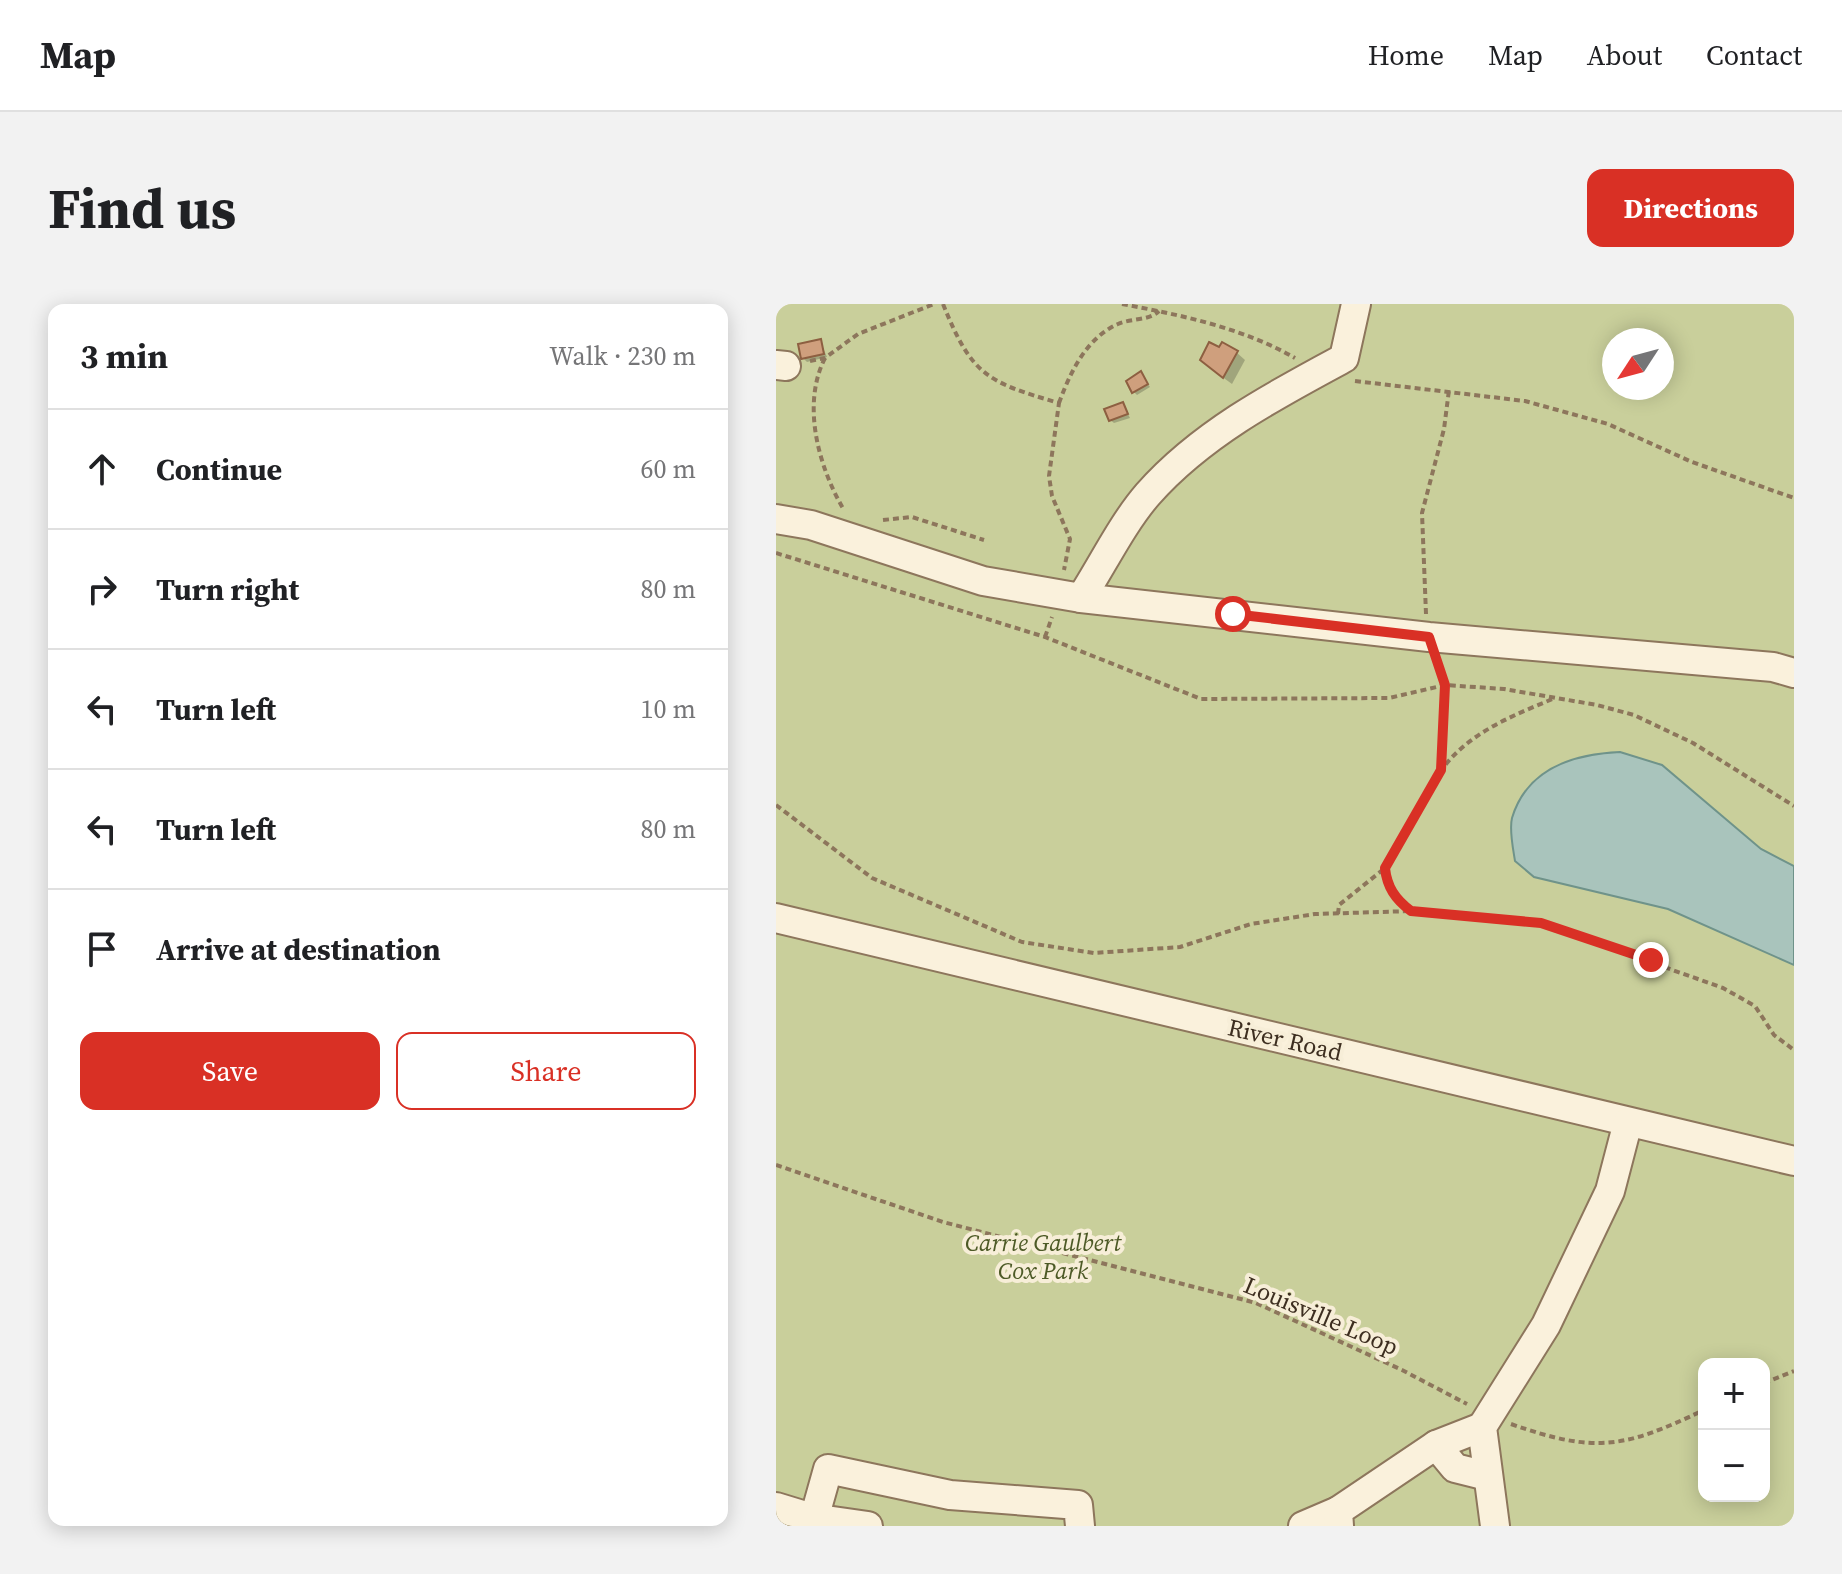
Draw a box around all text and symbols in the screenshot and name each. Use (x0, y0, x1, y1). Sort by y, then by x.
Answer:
text: Map (40, 29, 116, 81)
text: Home (1368, 36, 1444, 74)
text: Map (1488, 36, 1543, 74)
text: About (1587, 36, 1662, 74)
text: Contact (1706, 36, 1802, 74)
button: Directions (1587, 169, 1794, 247)
text: Find us (48, 170, 236, 247)
north arrow (1602, 328, 1674, 400)
text: 3 min (80, 333, 168, 379)
text: Walk · 230 m (549, 338, 696, 374)
icon: ahead (80, 447, 124, 491)
text: Continue (156, 449, 282, 490)
text: 60 m (641, 451, 696, 487)
icon: right (80, 567, 124, 611)
text: Turn right (156, 569, 299, 610)
text: 80 m (641, 571, 696, 607)
route start (1215, 596, 1251, 632)
icon: left (80, 687, 124, 731)
text: Turn left (156, 689, 276, 730)
text: 10 m (641, 691, 696, 727)
icon: left (80, 807, 124, 851)
text: Turn left (156, 809, 276, 850)
text: 80 m (641, 811, 696, 847)
icon: arrive (80, 927, 124, 971)
text: Arrive at destination (156, 929, 441, 970)
route end (1633, 942, 1669, 978)
street label: River Road (1225, 1010, 1346, 1069)
button: Save (80, 1032, 380, 1110)
button: Share (396, 1032, 696, 1110)
park label: Carrie Gaulbert Cox Park (965, 1226, 1122, 1287)
street label: Louisville Loop (1239, 1268, 1403, 1363)
map controls (1698, 1358, 1770, 1502)
button: + (1698, 1358, 1770, 1430)
button: − (1698, 1430, 1770, 1502)

